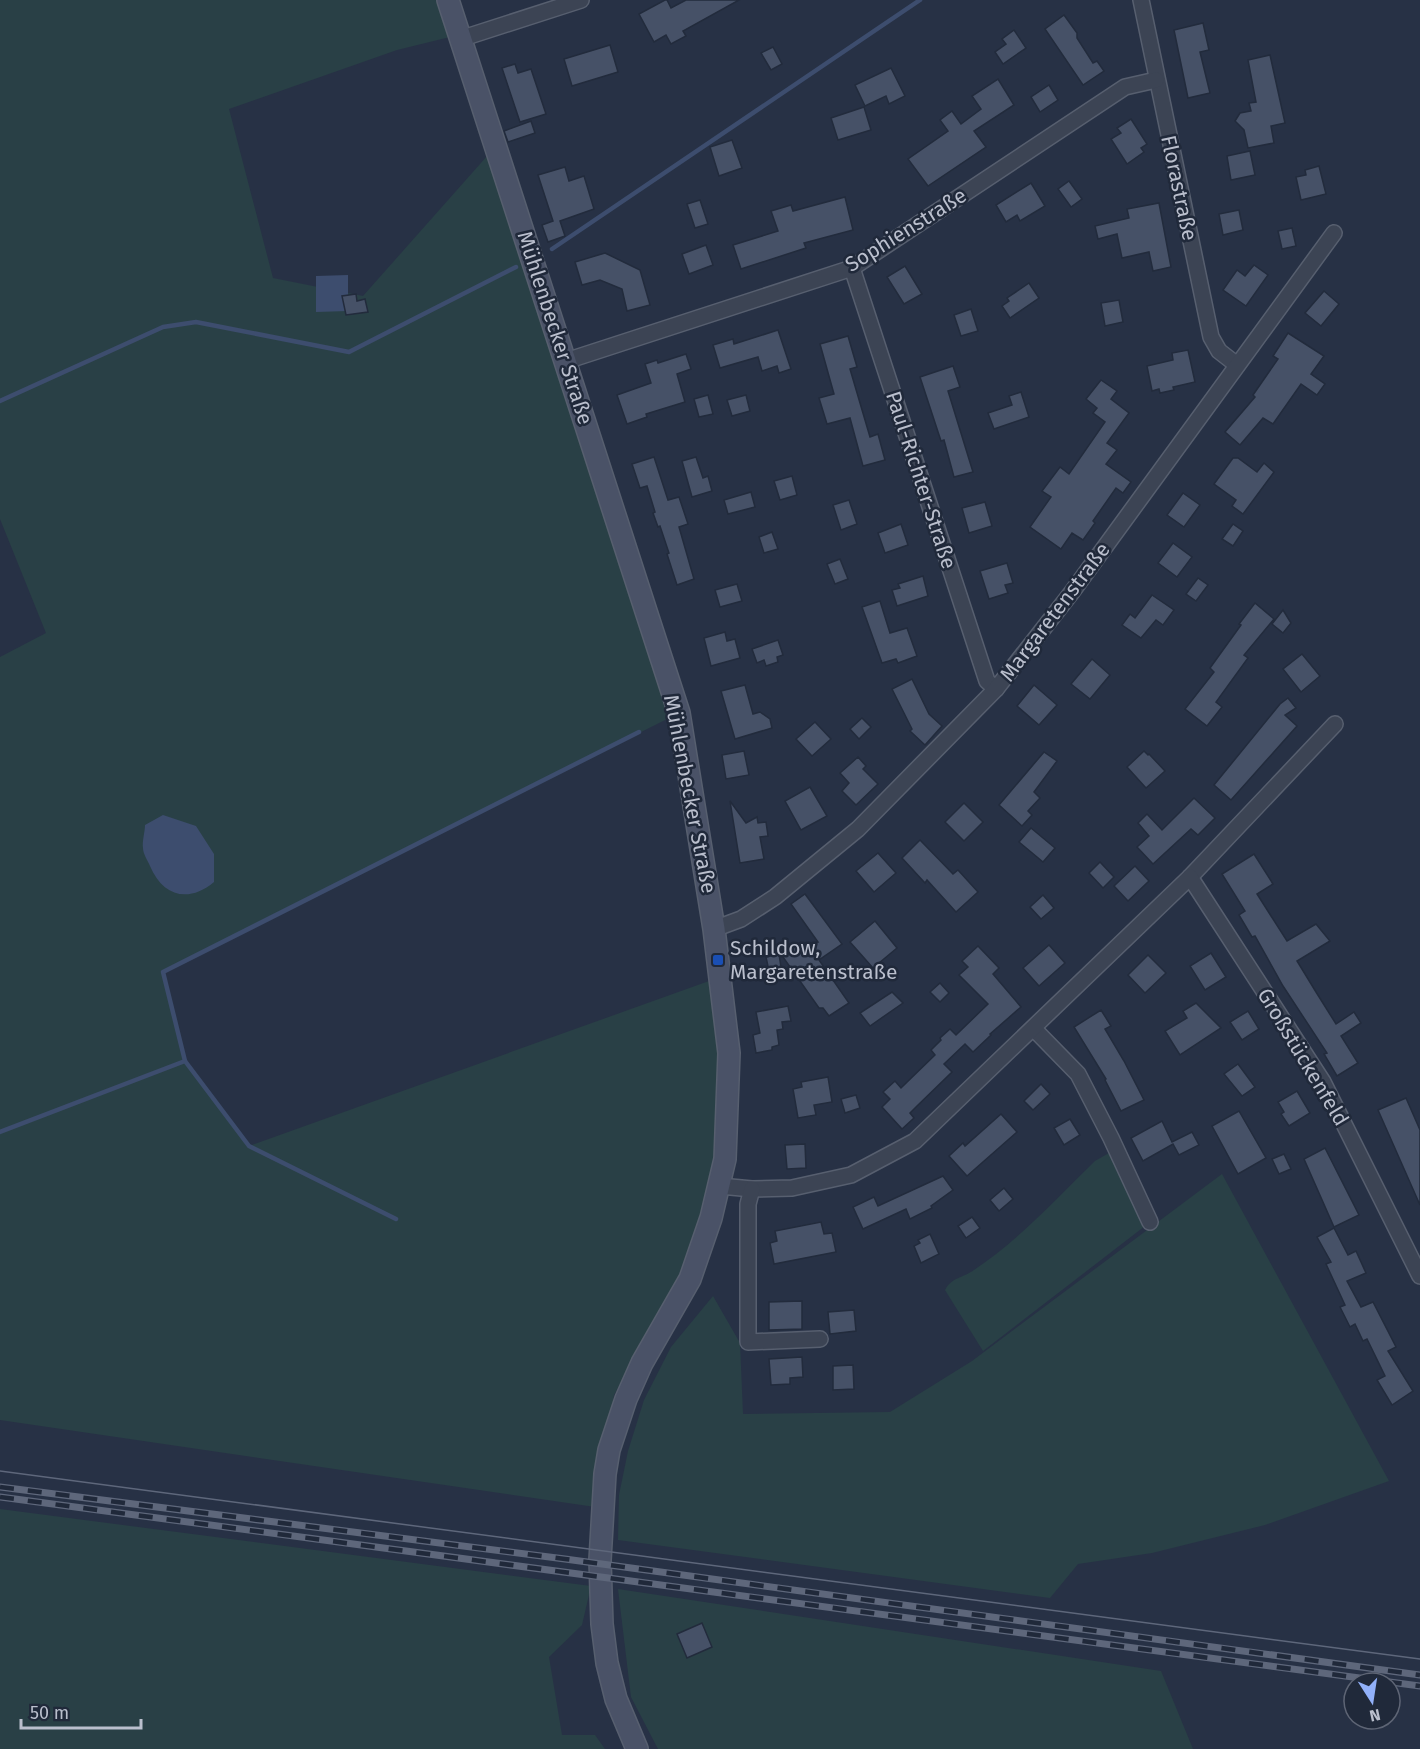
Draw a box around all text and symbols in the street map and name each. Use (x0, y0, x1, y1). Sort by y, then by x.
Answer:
street label: Florastraße (1155, 133, 1203, 243)
street label: Sophienstraße (840, 182, 972, 278)
street label: Mühlenbecker Straße (511, 228, 599, 428)
street label: Paul-Richter-Straße (880, 388, 962, 572)
street label: Margaretenstraße (994, 537, 1116, 687)
street label: Mühlenbecker Straße (658, 692, 722, 896)
place label: Schildow, Margaretenstraße (730, 935, 898, 985)
marker: Schildow, Margaretenstraße (711, 953, 725, 967)
street label: Großstückenfeld (1252, 983, 1354, 1131)
north arrow (1342, 1671, 1402, 1731)
scale bar (21, 1692, 141, 1730)
text: 50 m (30, 1702, 69, 1724)
text: N (1368, 1705, 1382, 1726)

